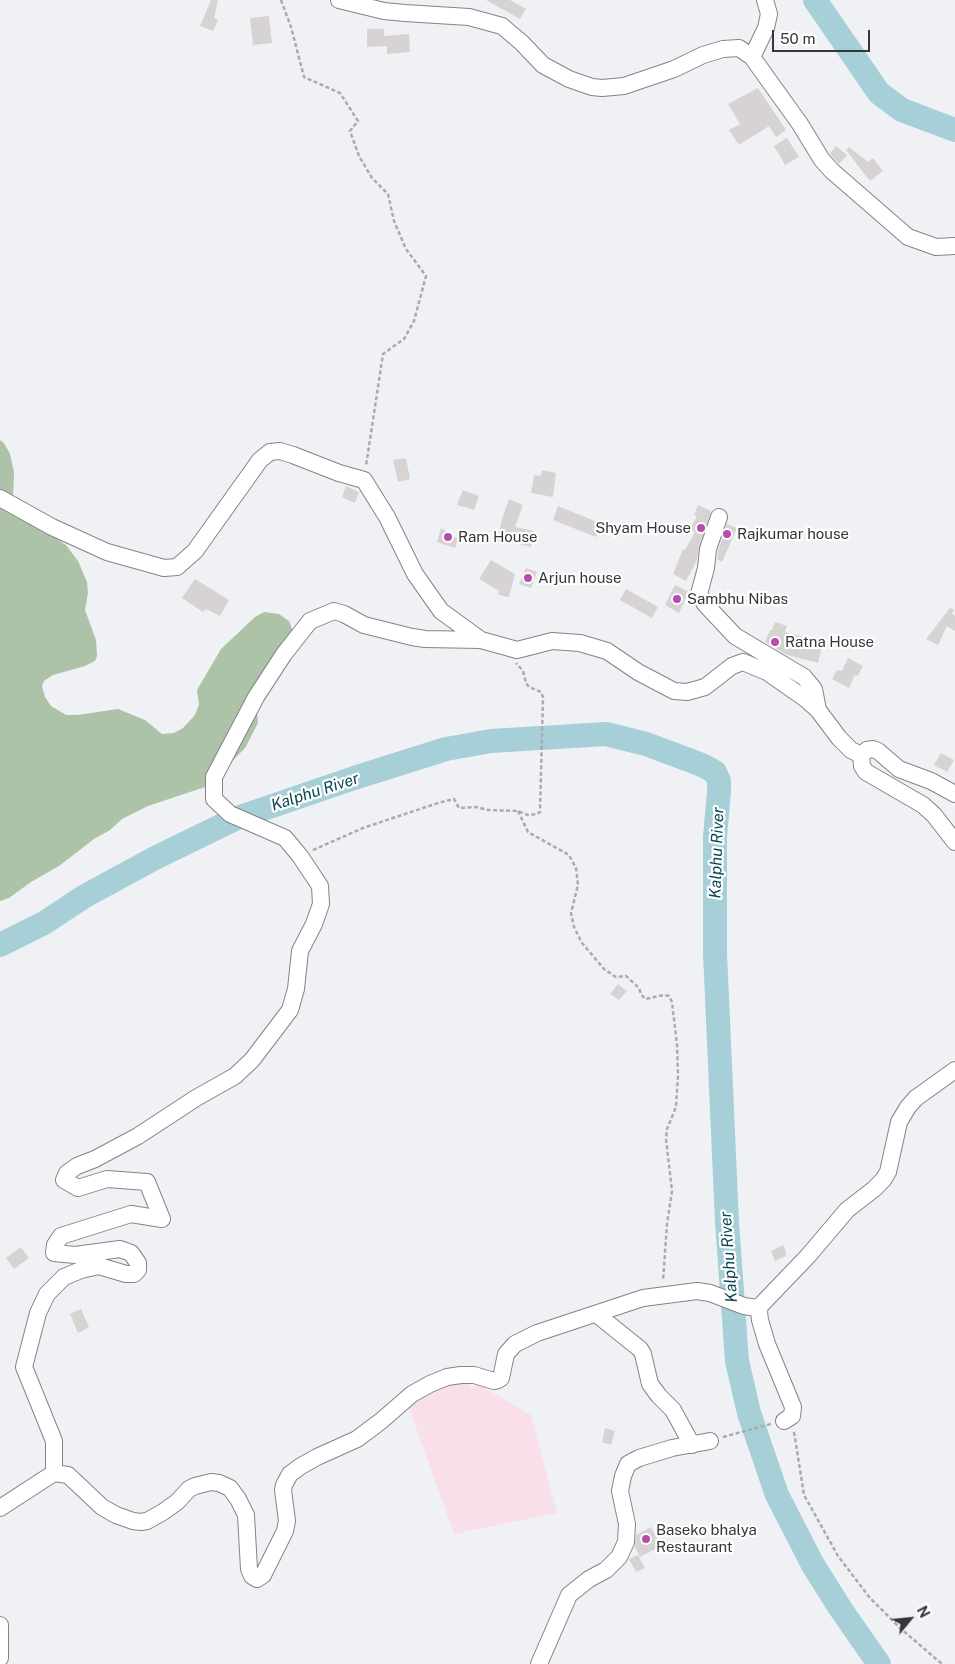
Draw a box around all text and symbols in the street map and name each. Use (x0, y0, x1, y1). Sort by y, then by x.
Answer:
scale bar (775, 20, 872, 52)
text: 50 m (780, 30, 815, 47)
place label: Shyam House (595, 519, 691, 537)
marker: Shyam House (695, 522, 707, 534)
place label: Rajkumar house (737, 525, 849, 543)
place label: Ram House (458, 528, 538, 546)
marker: Rajkumar house (721, 528, 733, 540)
marker: Ram House (442, 531, 454, 543)
place label: Arjun house (538, 569, 621, 587)
marker: Arjun house (522, 572, 534, 584)
place label: Sambhu Nibas (687, 590, 788, 608)
marker: Sambhu Nibas (671, 593, 683, 605)
place label: Ratna House (785, 633, 874, 651)
marker: Ratna House (769, 636, 781, 648)
water label: Kalphu River (269, 769, 361, 815)
water label: Kalphu River (706, 807, 728, 899)
water label: Kalphu River (716, 1211, 742, 1303)
place label: Baseko bhalya Restaurant (656, 1521, 757, 1556)
marker: Baseko bhalya Restaurant (640, 1533, 652, 1545)
north arrow (885, 1594, 935, 1644)
text: N (914, 1603, 933, 1621)

